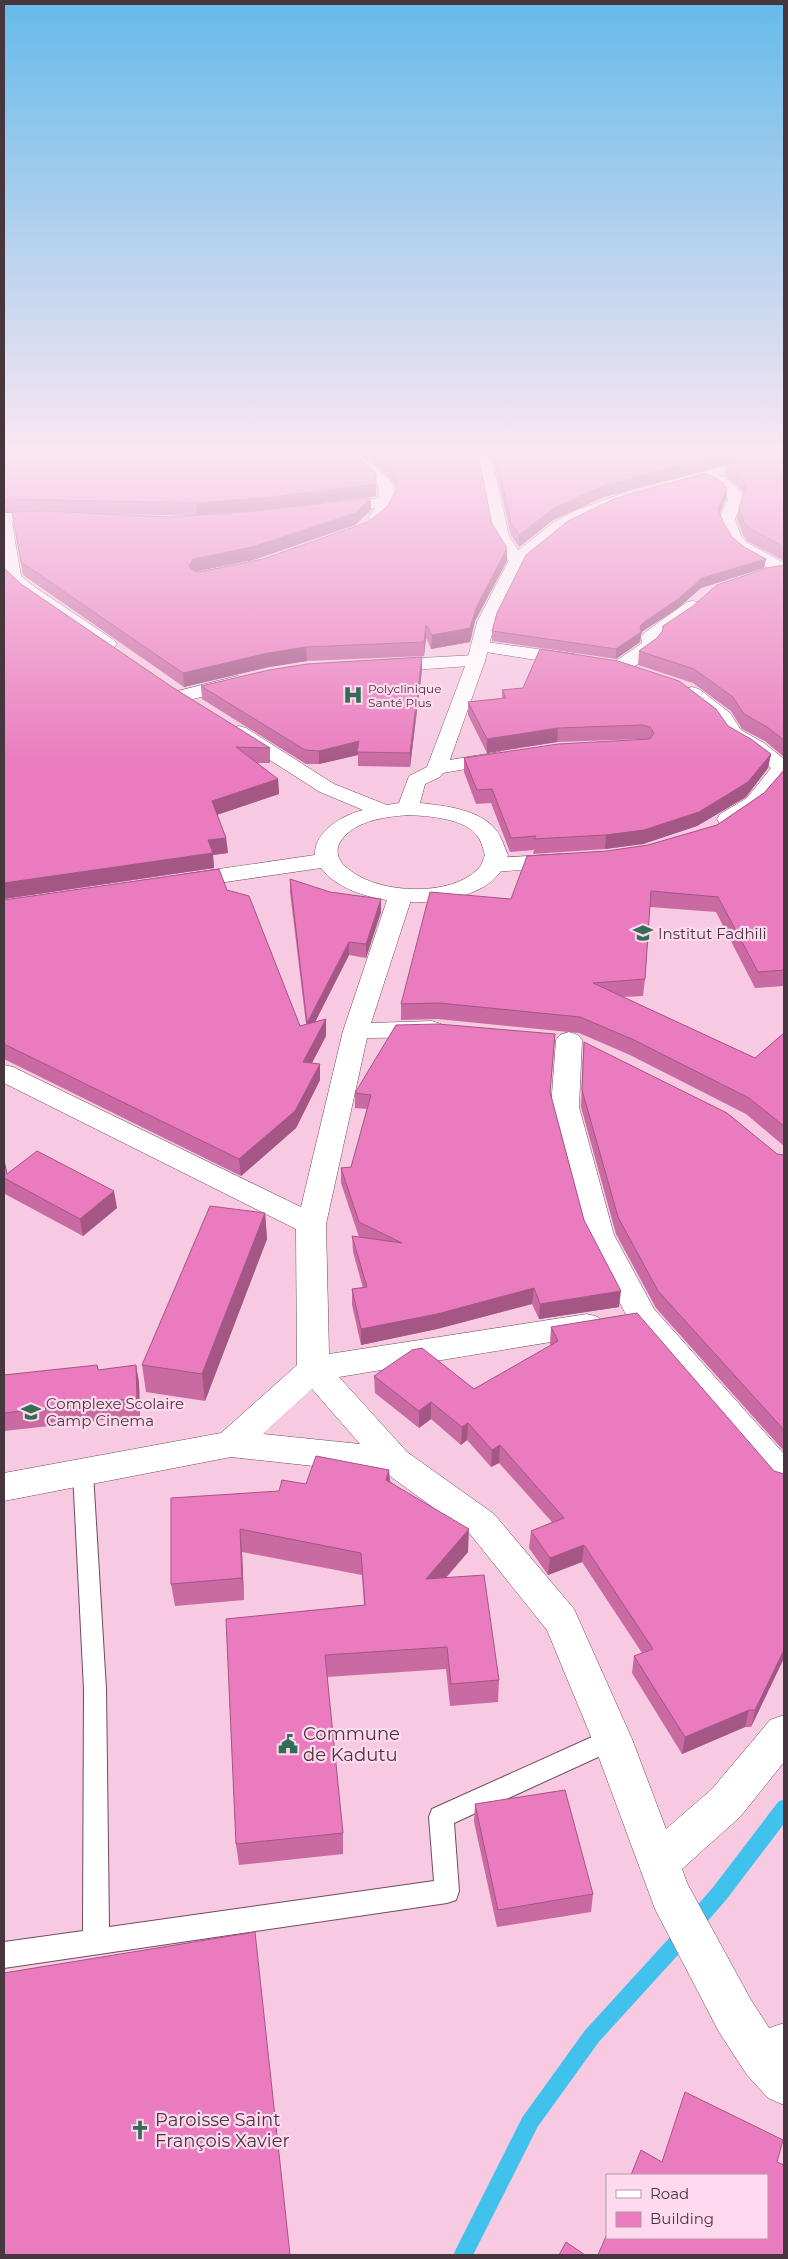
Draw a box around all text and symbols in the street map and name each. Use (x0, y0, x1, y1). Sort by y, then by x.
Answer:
place label: Polyclinique Santé Plus (368, 681, 441, 710)
hospital icon: Polyclinique Santé Plus (342, 684, 364, 706)
school or university icon: Institut Fadhili (632, 922, 654, 944)
place label: Institut Fadhili (658, 924, 767, 943)
place label: Complexe Scolaire Camp Cinema (46, 1394, 184, 1430)
school or university icon: Complexe Scolaire Camp Cinema (20, 1401, 42, 1423)
place label: Commune de Kadutu (303, 1723, 400, 1766)
public building icon: Commune de Kadutu (277, 1733, 299, 1755)
place label: Paroisse Saint François Xavier (155, 2109, 290, 2152)
church icon: Paroisse Saint François Xavier (129, 2119, 151, 2141)
legend (606, 2174, 768, 2239)
text: Road (650, 2184, 689, 2203)
text: Building (650, 2209, 714, 2228)

